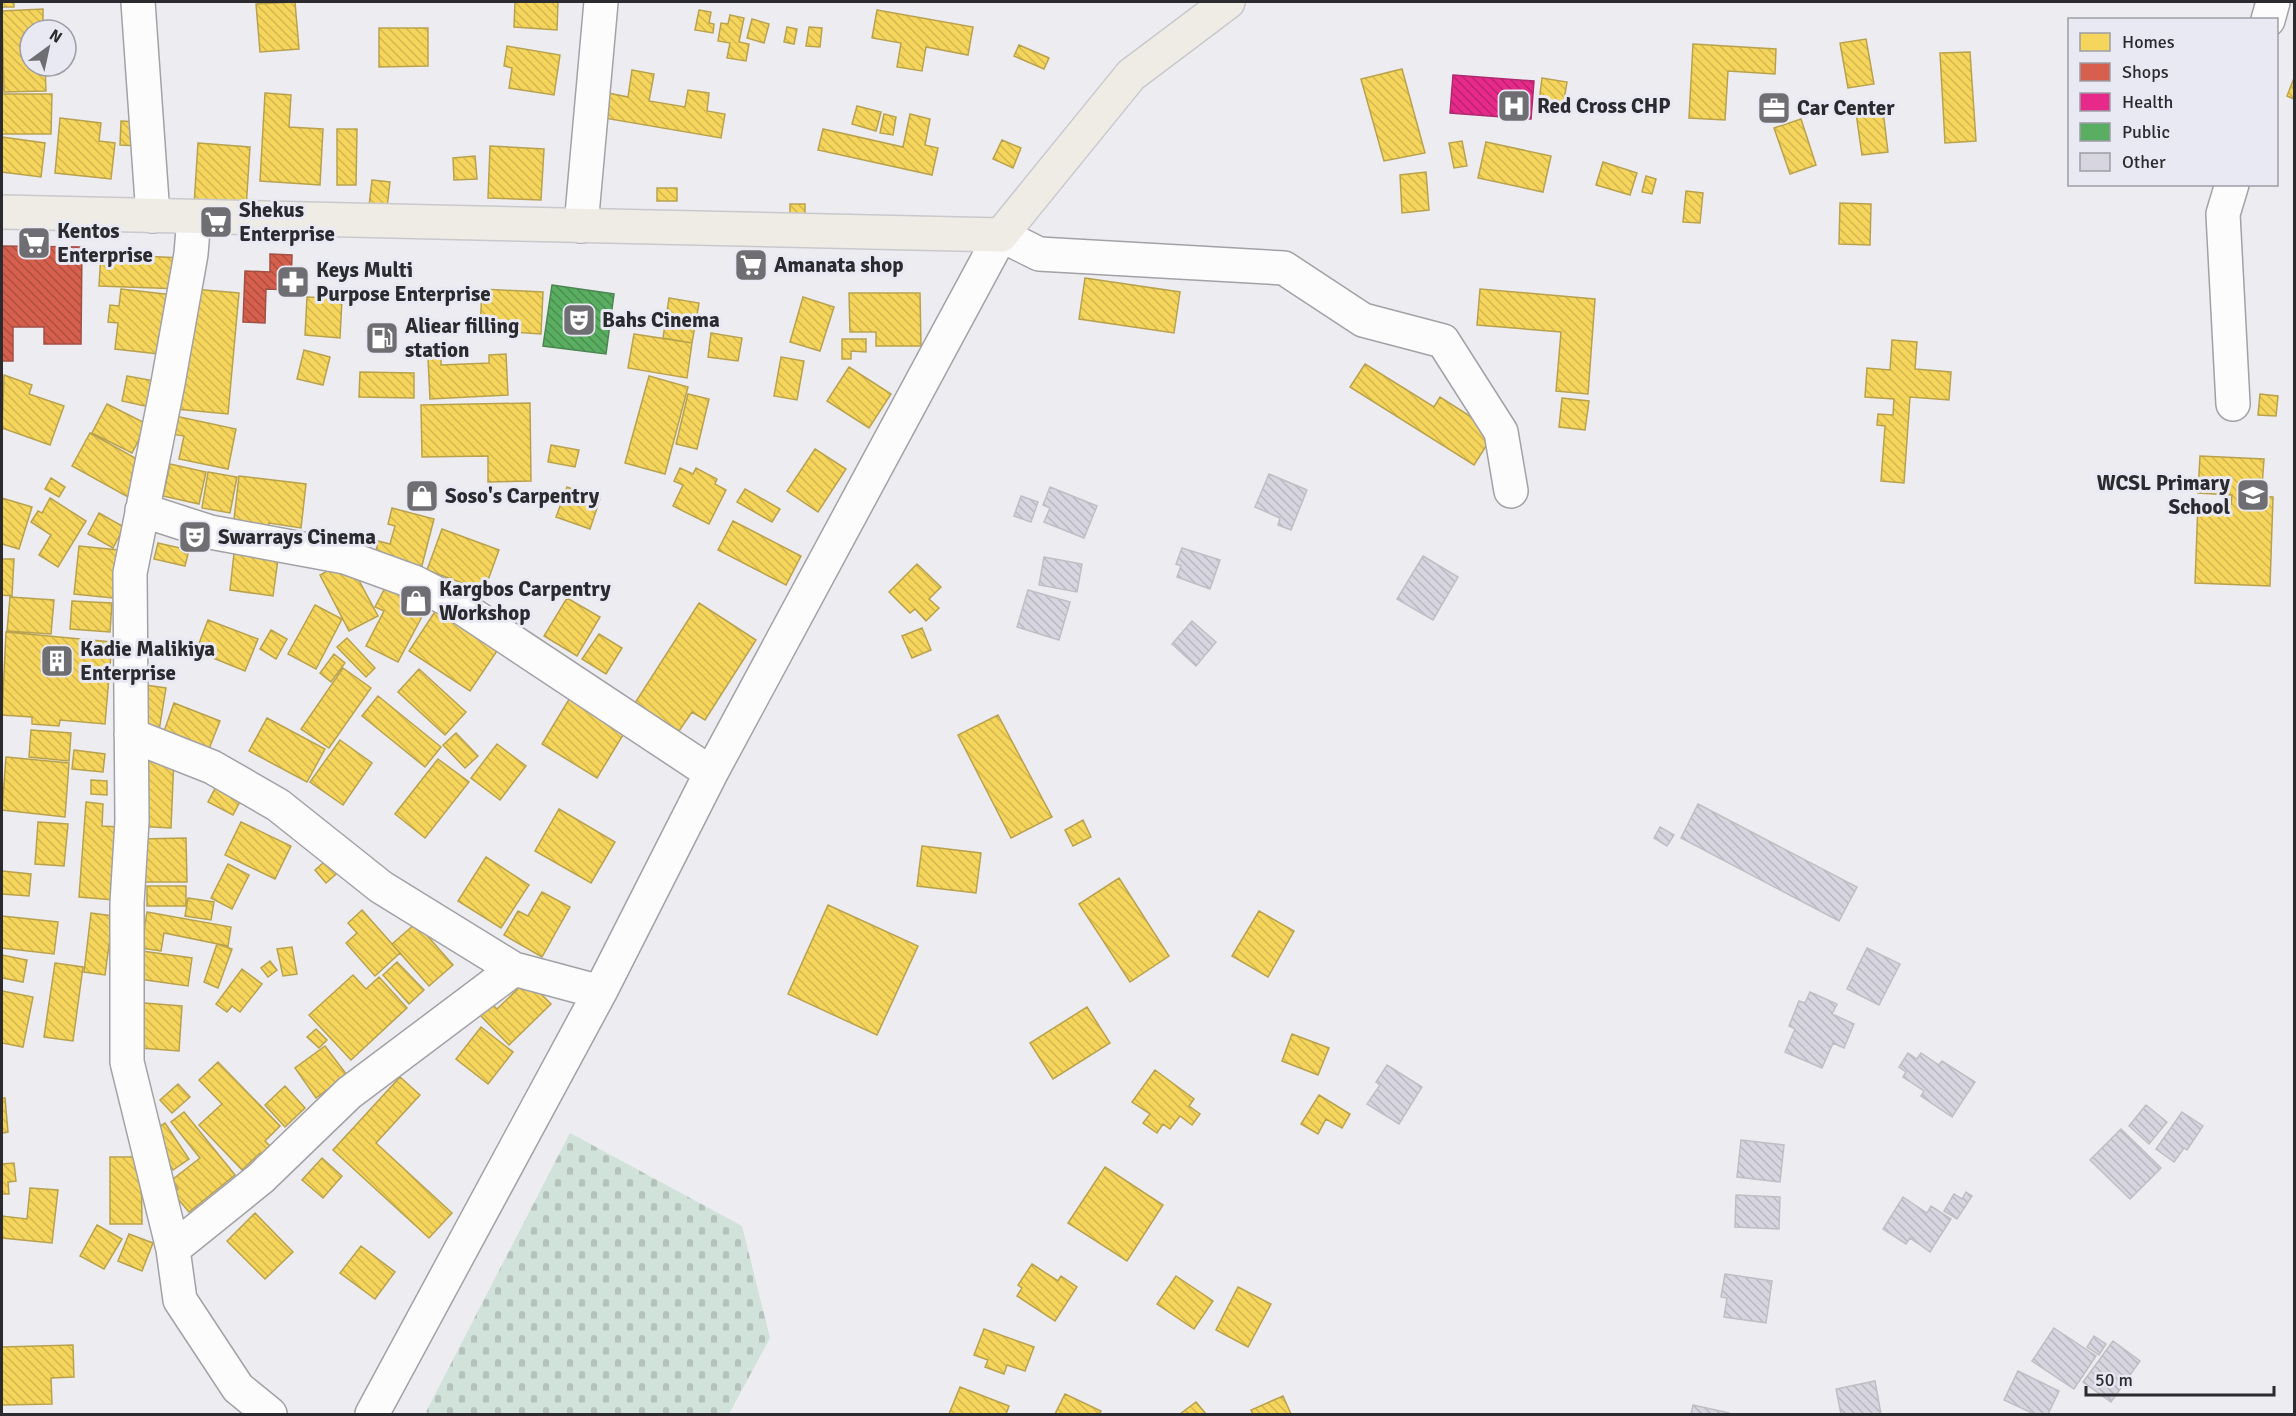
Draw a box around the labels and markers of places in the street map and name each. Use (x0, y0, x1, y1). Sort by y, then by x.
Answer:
hospital icon: Red Cross CHP (1496, 88, 1532, 124)
office icon: Car Center (1756, 90, 1792, 126)
place label: Red Cross CHP (1537, 93, 1671, 119)
place label: Car Center (1797, 95, 1895, 121)
place label: Shekus Enterprise (239, 197, 335, 247)
supermarket icon: Shekus Enterprise (198, 204, 234, 240)
place label: Kentos Enterprise (57, 218, 153, 268)
supermarket icon: Kentos Enterprise (16, 225, 52, 261)
supermarket icon: Amanata shop (733, 247, 769, 283)
place label: Amanata shop (774, 252, 903, 278)
place label: Keys Multi Purpose Enterprise (316, 257, 491, 307)
pharmacy icon: Keys Multi Purpose Enterprise (275, 264, 311, 300)
theatre icon: Bahs Cinema (561, 302, 597, 338)
place label: Bahs Cinema (602, 307, 720, 333)
place label: Aliear filling station (405, 313, 519, 363)
fuel station icon: Aliear filling station (364, 320, 400, 356)
place label: WCSL Primary School (2097, 470, 2231, 520)
school or university icon: WCSL Primary School (2235, 477, 2271, 513)
shop icon: Soso's Carpentry (404, 478, 440, 514)
place label: Soso's Carpentry (445, 483, 600, 509)
theatre icon: Swarrays Cinema (177, 519, 213, 555)
place label: Swarrays Cinema (218, 524, 376, 550)
place label: Kargbos Carpentry Workshop (439, 576, 611, 626)
shop icon: Kargbos Carpentry Workshop (398, 583, 434, 619)
place label: Kadie Malikiya Enterprise (80, 636, 215, 686)
building icon: Kadie Malikiya Enterprise (39, 643, 75, 679)

